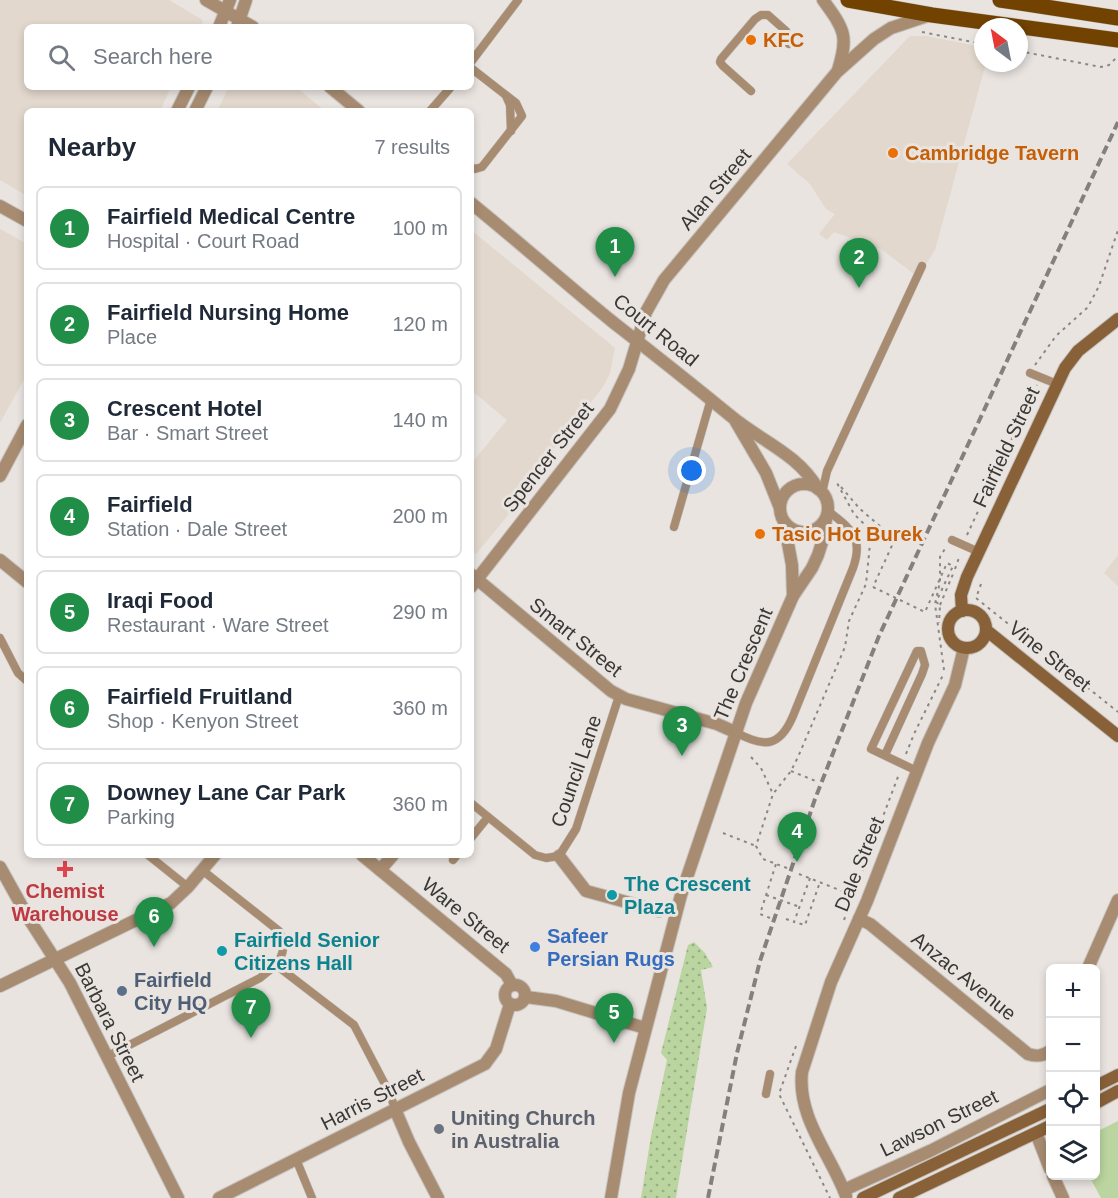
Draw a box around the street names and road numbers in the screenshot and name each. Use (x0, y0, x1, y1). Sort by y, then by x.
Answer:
street label: Alan Street (675, 144, 756, 234)
street label: Court Road (609, 289, 703, 371)
street label: Fairfield Street (969, 383, 1044, 511)
street label: Spencer Street (498, 397, 598, 516)
street label: Smart Street (525, 593, 627, 681)
street label: The Crescent (709, 604, 777, 724)
street label: Vine Street (1005, 616, 1096, 696)
street label: Council Lane (547, 712, 605, 830)
street label: Dale Street (830, 813, 888, 915)
street label: Ware Street (418, 873, 514, 957)
street label: Anzac Avenue (908, 927, 1020, 1025)
street label: Barbara Street (71, 959, 150, 1085)
street label: Harris Street (317, 1064, 427, 1134)
street label: Lawson Street (877, 1085, 1002, 1161)

